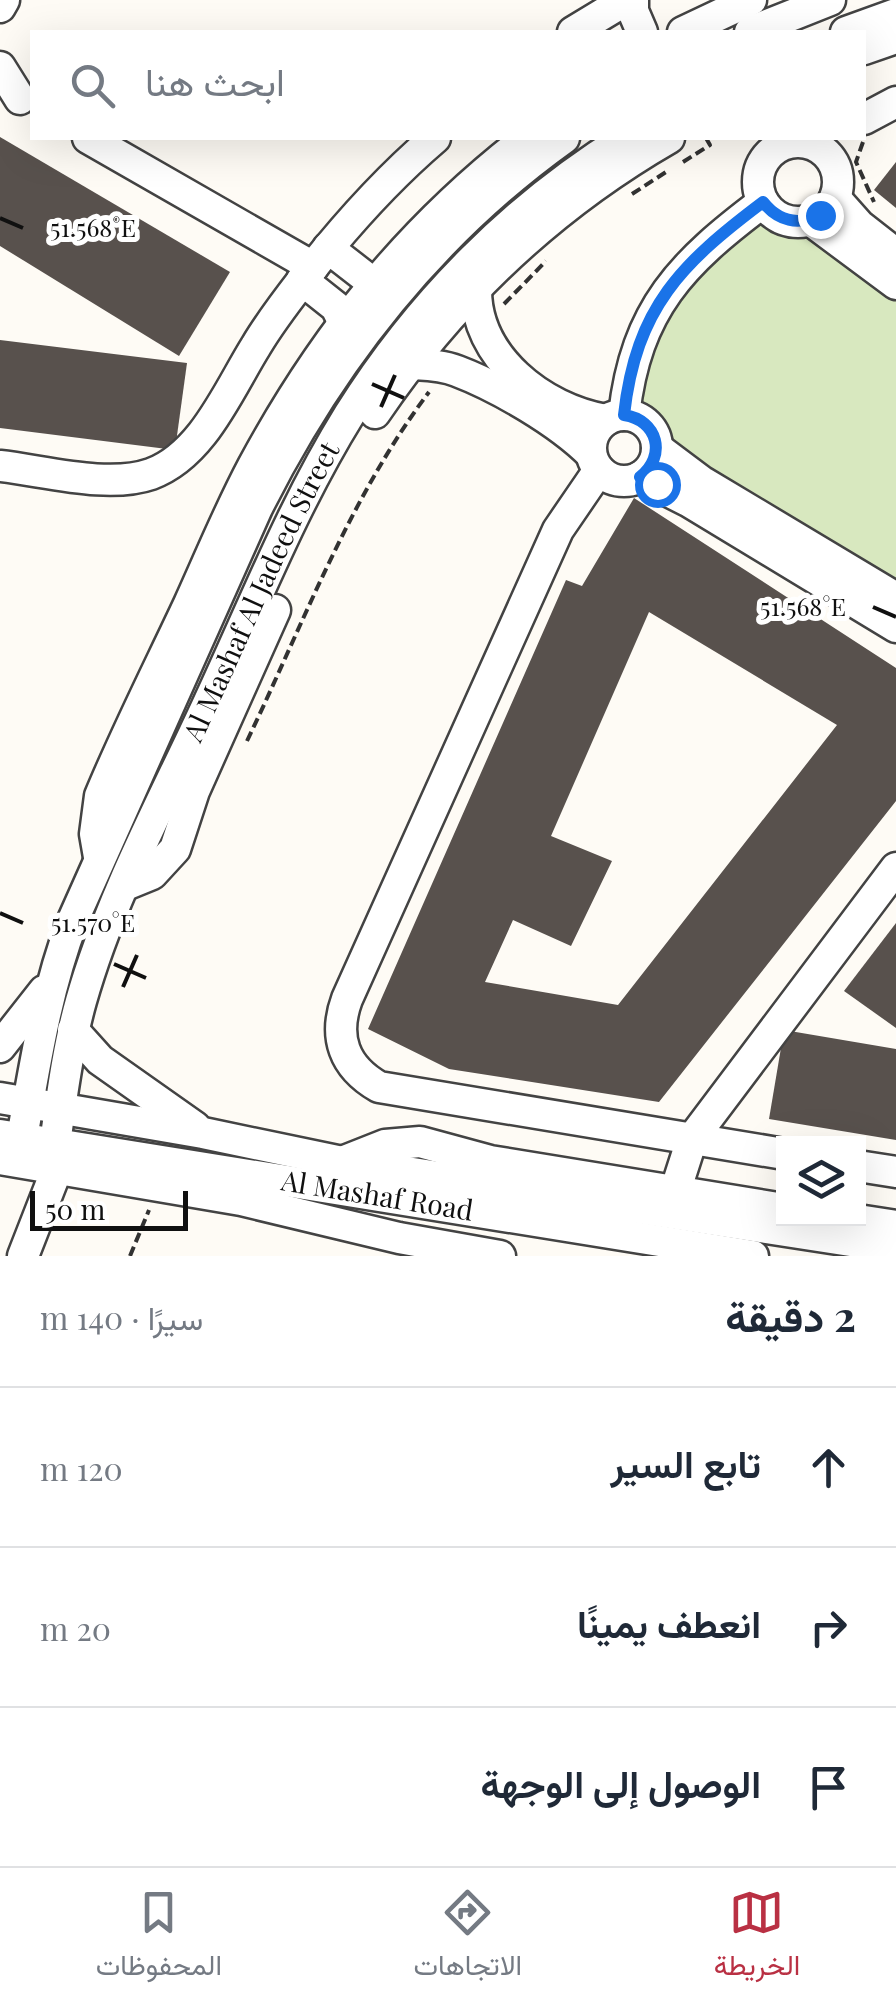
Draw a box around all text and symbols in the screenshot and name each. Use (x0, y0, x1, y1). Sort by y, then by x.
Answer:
search box (30, 30, 866, 140)
text: ابحث هنا (145, 55, 285, 106)
icon: search (65, 58, 120, 113)
route end (798, 193, 844, 239)
text: 51.568°E (50, 210, 136, 243)
street label: Al Mashaf Al Jadeed Street (173, 433, 347, 748)
route start (635, 462, 681, 508)
text: 51.568°E (760, 589, 846, 622)
text: 51.570°E (51, 905, 135, 938)
map controls (776, 1136, 866, 1226)
button: layers (776, 1136, 866, 1226)
street label: Al Mashaf Road (278, 1160, 476, 1228)
scale bar (30, 1186, 188, 1230)
text: 50 m (45, 1190, 105, 1227)
text: 2 دقيقة (725, 1287, 856, 1343)
text: سيرًا · 140 m (40, 1295, 203, 1338)
text: تابع السير (610, 1437, 761, 1488)
icon: ahead (801, 1440, 856, 1495)
text: 120 m (40, 1446, 123, 1489)
text: انعطف يمينًا (577, 1597, 761, 1648)
icon: right (801, 1600, 856, 1655)
text: 20 m (40, 1606, 111, 1649)
text: الوصول إلى الوجهة (481, 1757, 761, 1808)
icon: arrive (801, 1760, 856, 1815)
tab: المحفوظات (96, 1885, 222, 1990)
tab: الاتجاهات (413, 1885, 522, 1990)
tab: الخريطة (714, 1885, 800, 1990)

